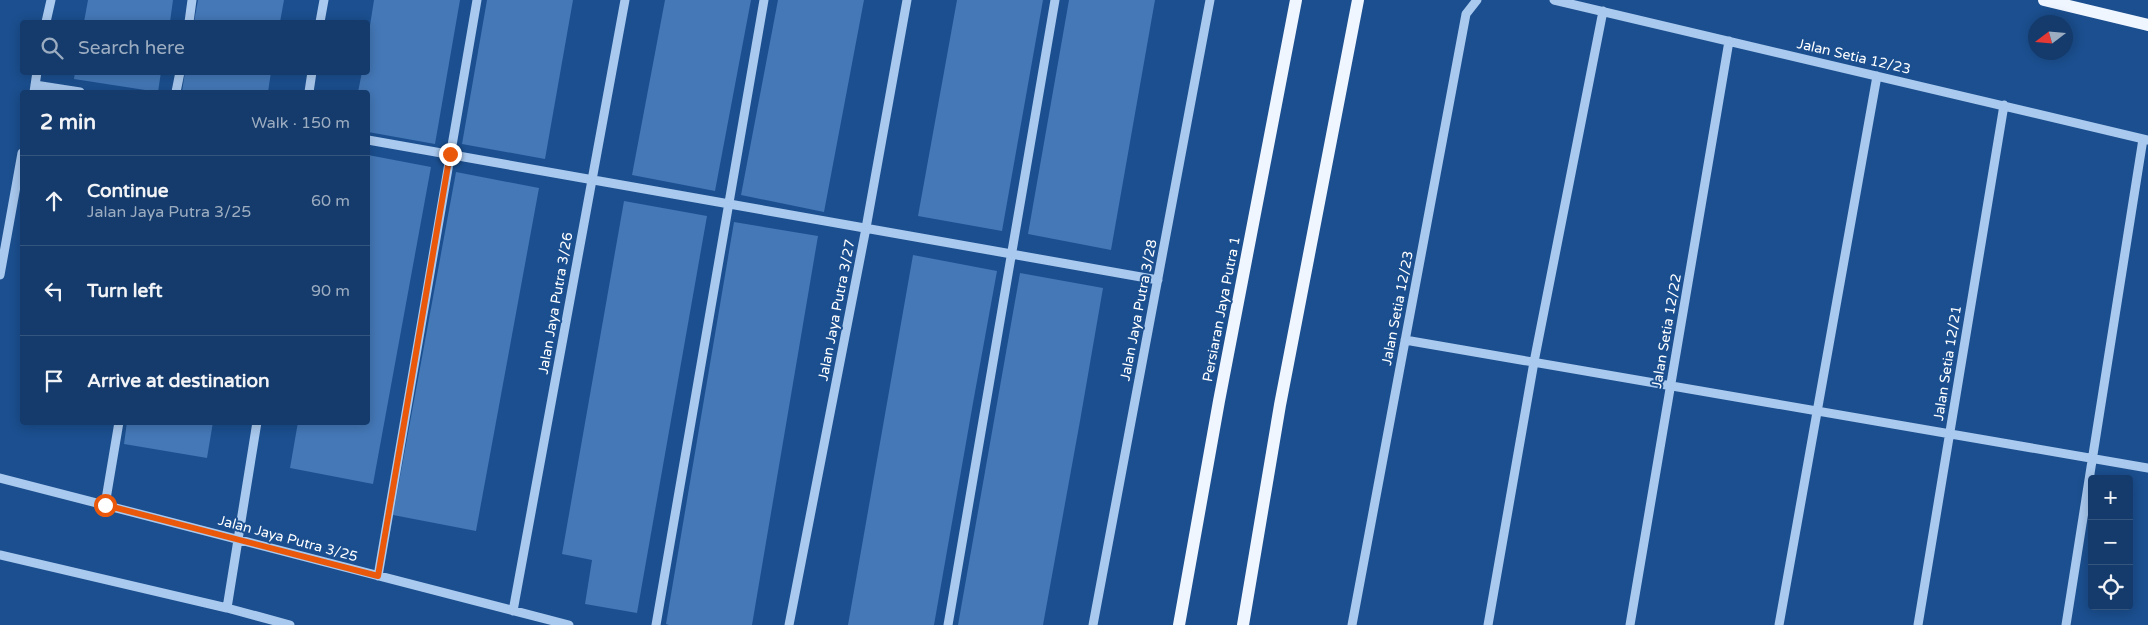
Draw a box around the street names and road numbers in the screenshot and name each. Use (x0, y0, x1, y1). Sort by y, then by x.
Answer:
street label: Jalan Setia 12/23 (1795, 35, 1912, 78)
street label: Jalan Jaya Putra 3/26 (535, 231, 576, 375)
street label: Persiaran Jaya Putra 1 (1199, 235, 1244, 383)
street label: Jalan Jaya Putra 3/27 (814, 238, 859, 382)
street label: Jalan Jaya Putra 3/28 (1116, 238, 1161, 382)
street label: Jalan Setia 12/23 (1378, 249, 1417, 367)
street label: Jalan Setia 12/22 (1648, 272, 1685, 390)
street label: Jalan Setia 12/21 (1930, 304, 1965, 422)
street label: Jalan Jaya Putra 3/25 (216, 512, 360, 565)

